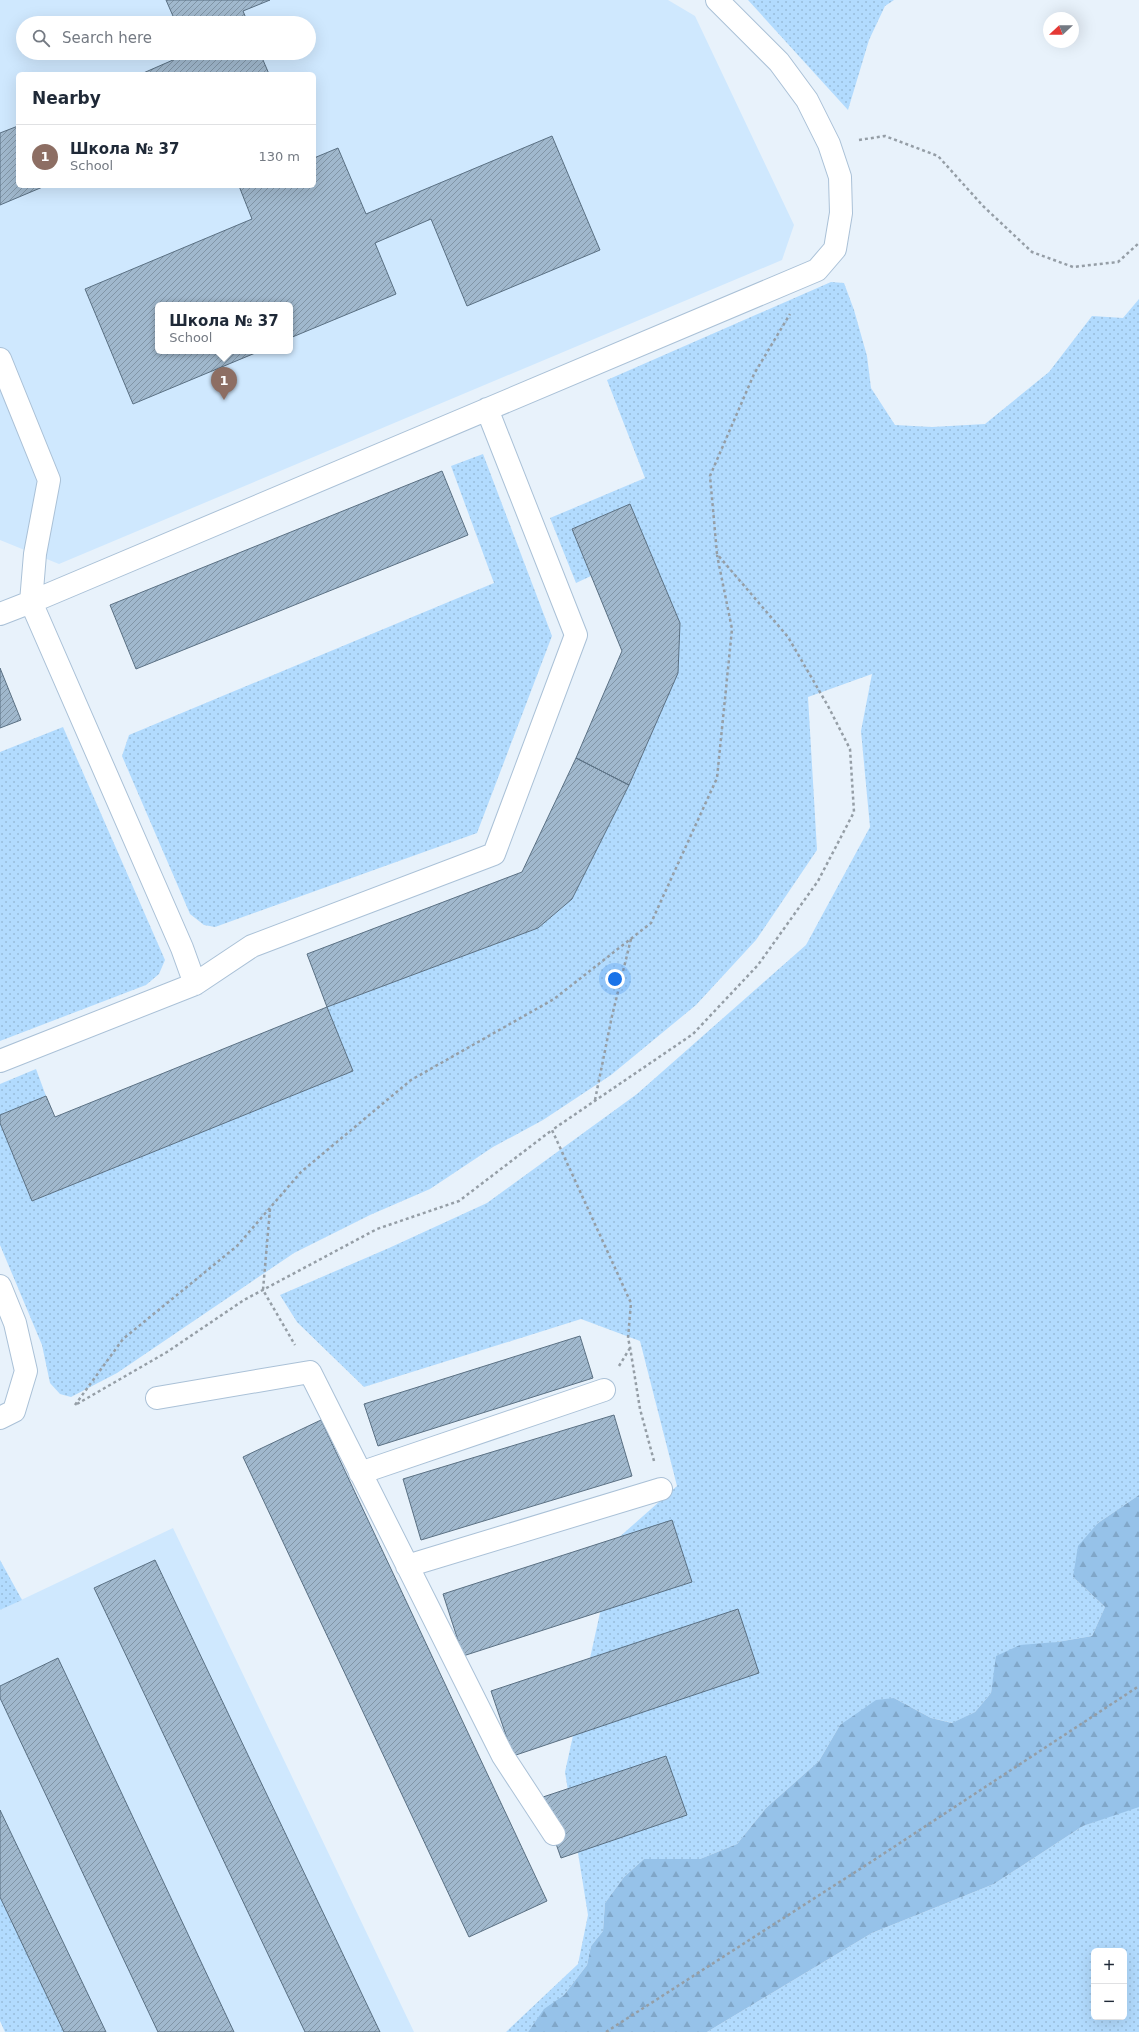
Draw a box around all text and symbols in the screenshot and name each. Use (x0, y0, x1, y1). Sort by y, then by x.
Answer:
north arrow (1043, 12, 1079, 48)
search box (16, 16, 316, 60)
icon: search (30, 27, 52, 49)
text: Search here (62, 29, 152, 47)
text: Nearby (32, 88, 101, 108)
text: Школа № 37 (70, 140, 180, 158)
text: 1 (40, 149, 50, 164)
text: 130 m (258, 149, 300, 164)
text: School (70, 158, 113, 173)
popup (155, 302, 293, 354)
text: Школа № 37 (169, 312, 279, 330)
text: School (169, 330, 212, 345)
pin: 1 (211, 367, 237, 400)
your location (605, 969, 625, 989)
map controls (1091, 1948, 1127, 2020)
button: + (1091, 1948, 1127, 1984)
button: − (1091, 1984, 1127, 2020)

